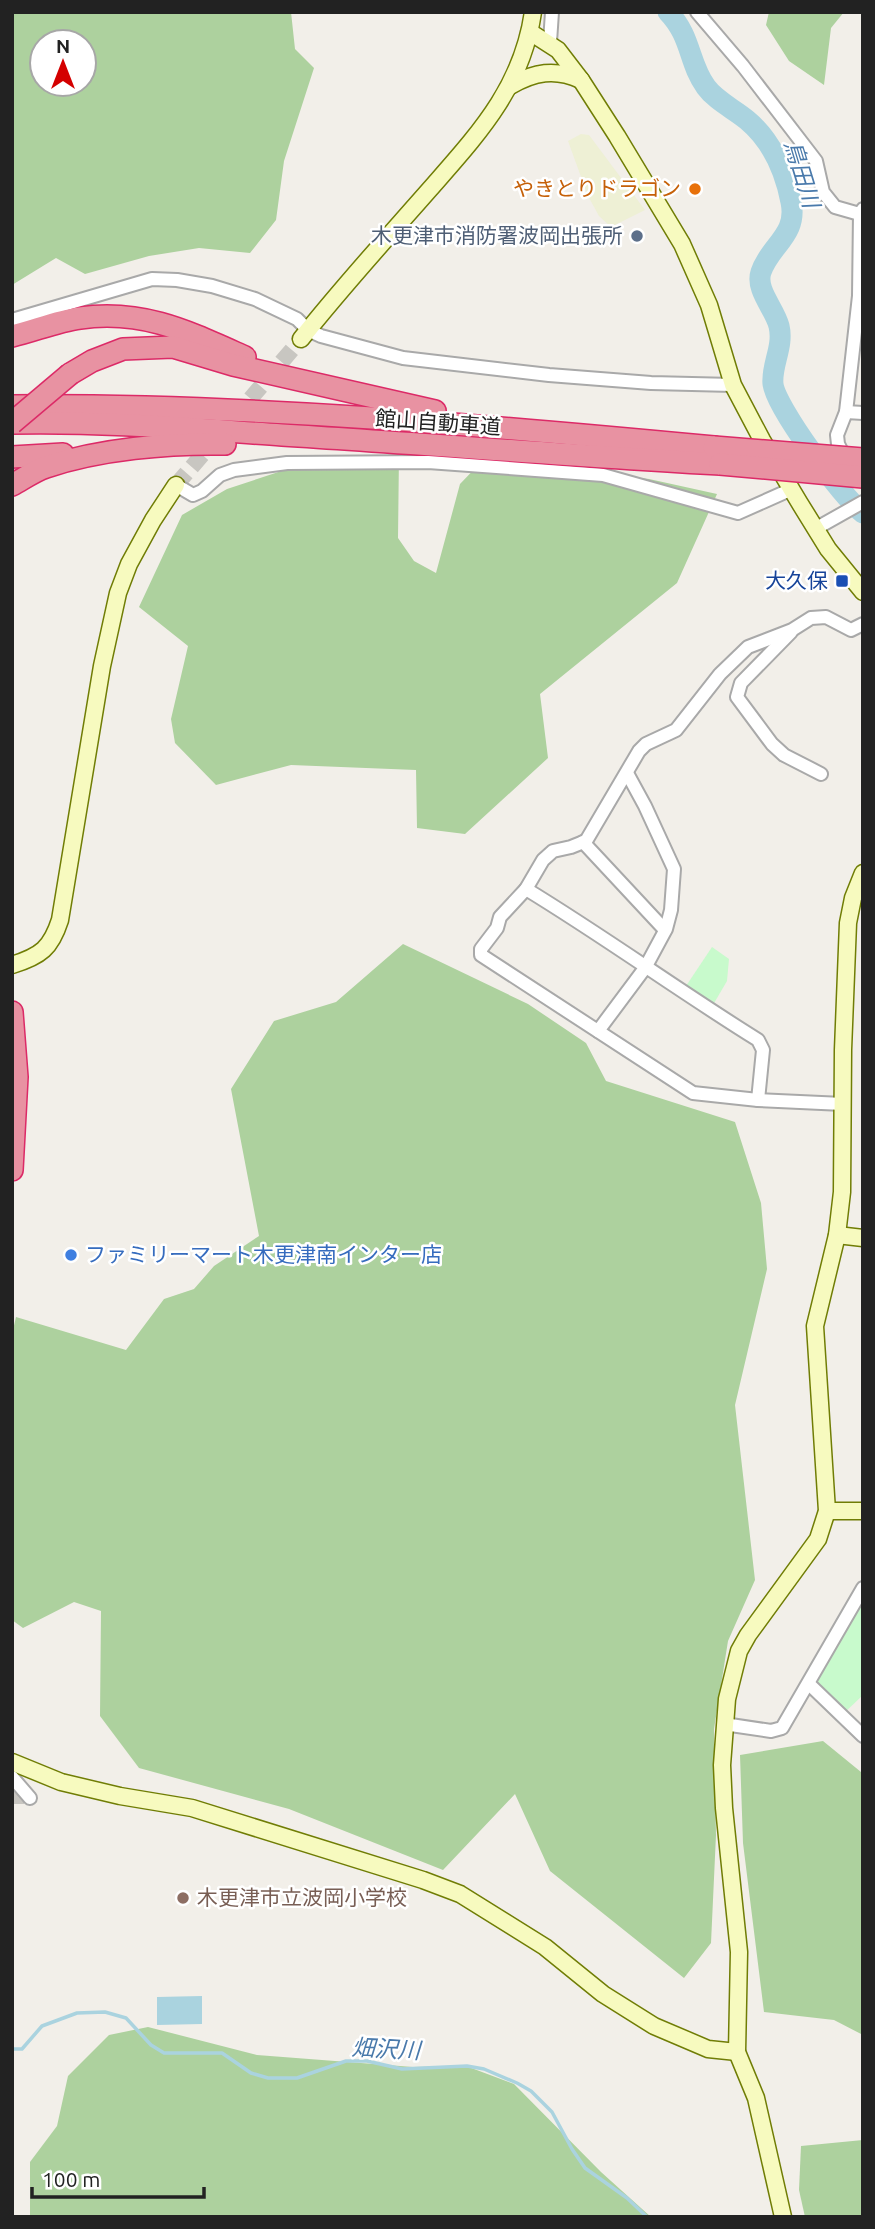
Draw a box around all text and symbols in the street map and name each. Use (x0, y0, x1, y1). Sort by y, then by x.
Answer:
north arrow (28, 28, 98, 98)
text: N (56, 35, 70, 57)
water label: 鳥田川 (780, 137, 825, 213)
place label: やきとりドラゴン (513, 176, 681, 200)
marker: やきとりドラゴン (687, 181, 703, 197)
place label: 木更津市消防署波岡出張所 (371, 223, 623, 247)
marker: 木更津市消防署波岡出張所 (629, 228, 645, 244)
street label: 館山自動車道 (374, 406, 502, 438)
place label: 大久保 (765, 568, 828, 592)
marker: 大久保 (834, 573, 850, 589)
place label: ファミリーマート木更津南インター店 (85, 1242, 442, 1266)
marker: ファミリーマート木更津南インター店 (63, 1247, 79, 1263)
place label: 木更津市立波岡小学校 (197, 1885, 407, 1909)
marker: 木更津市立波岡小学校 (175, 1890, 191, 1906)
water label: 畑沢川 (351, 2034, 424, 2063)
scale bar (32, 2156, 203, 2200)
text: 100 m (42, 2167, 100, 2191)

